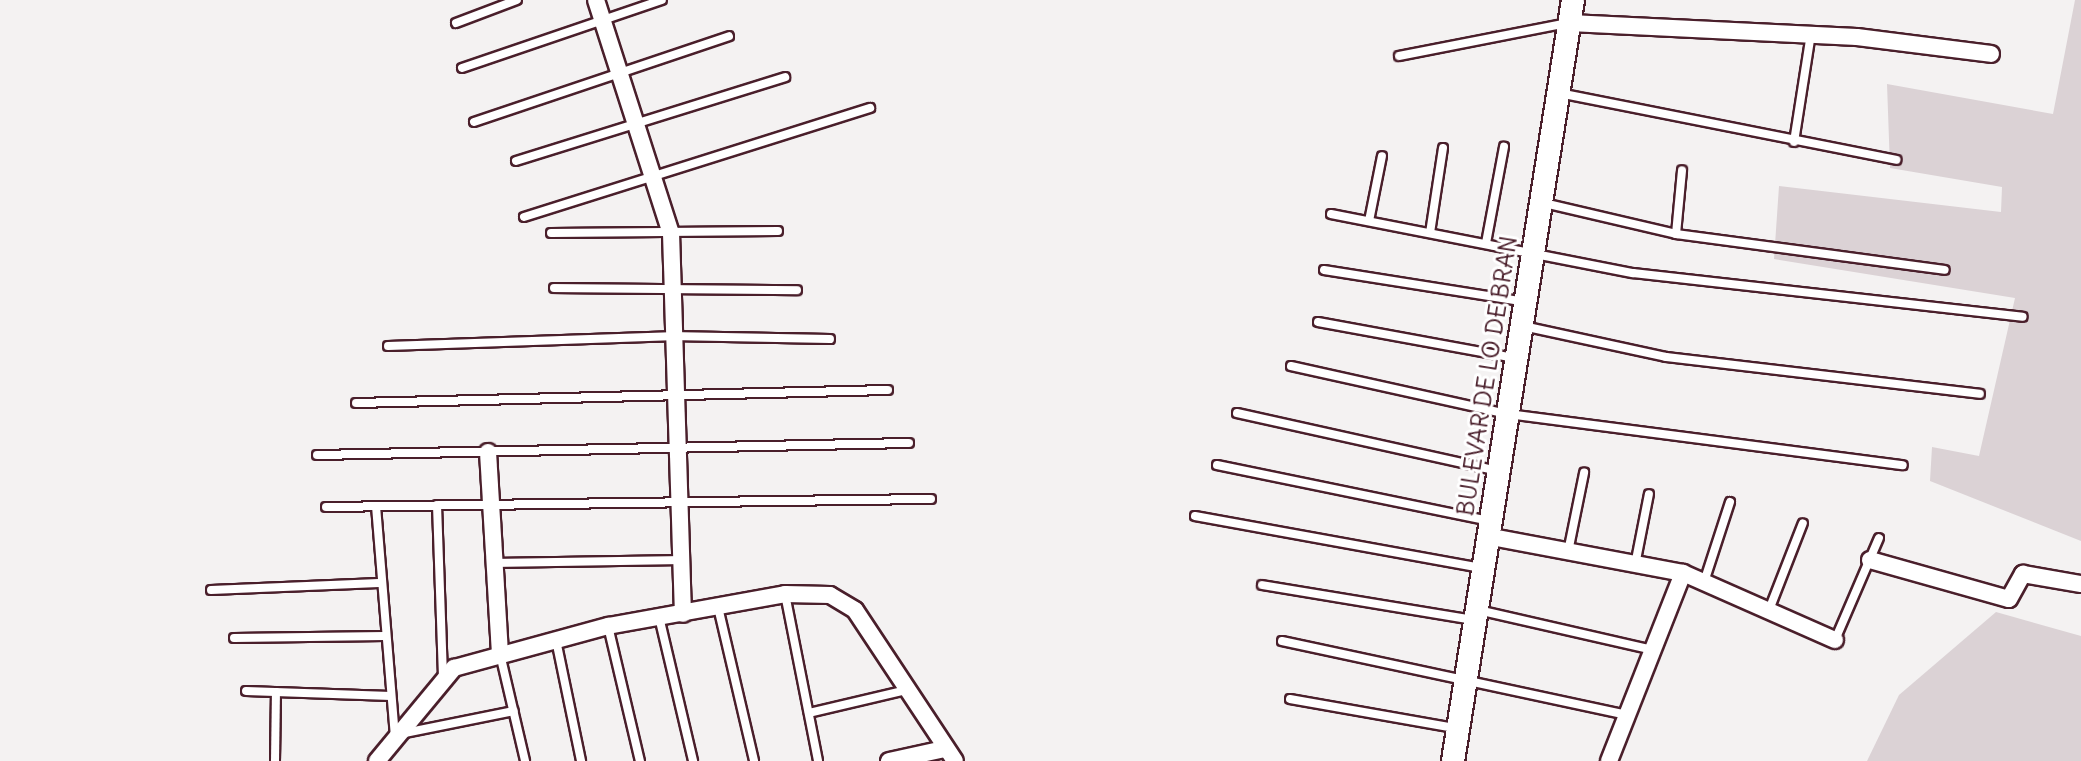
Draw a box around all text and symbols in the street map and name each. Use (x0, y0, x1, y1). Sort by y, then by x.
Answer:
street label: BULEVAR DE LO DE BRAN (1451, 234, 1523, 518)

